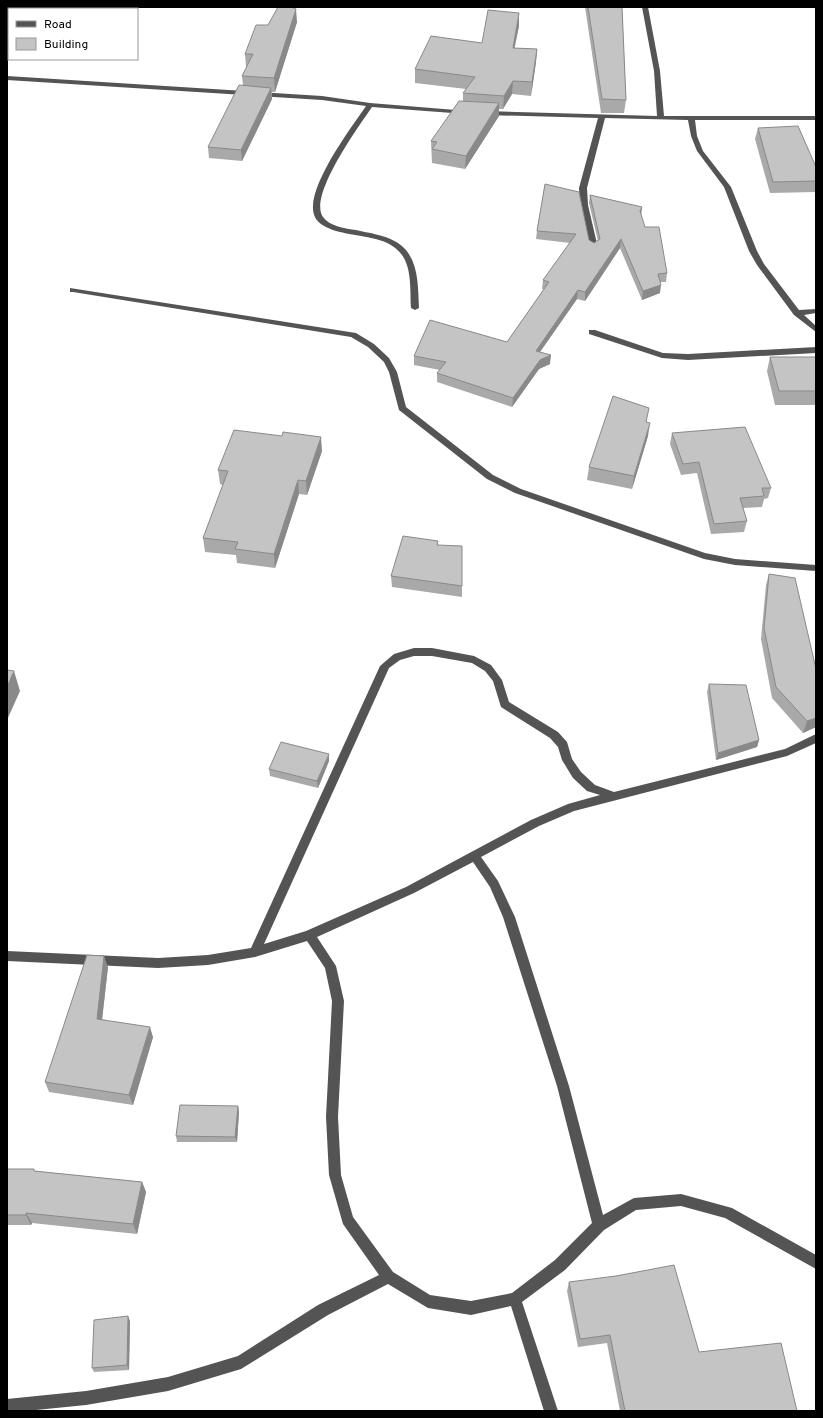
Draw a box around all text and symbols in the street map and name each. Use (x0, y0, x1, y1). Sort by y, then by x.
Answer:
legend (8, 8, 138, 60)
text: Road (44, 17, 72, 33)
text: Building (44, 37, 88, 53)

